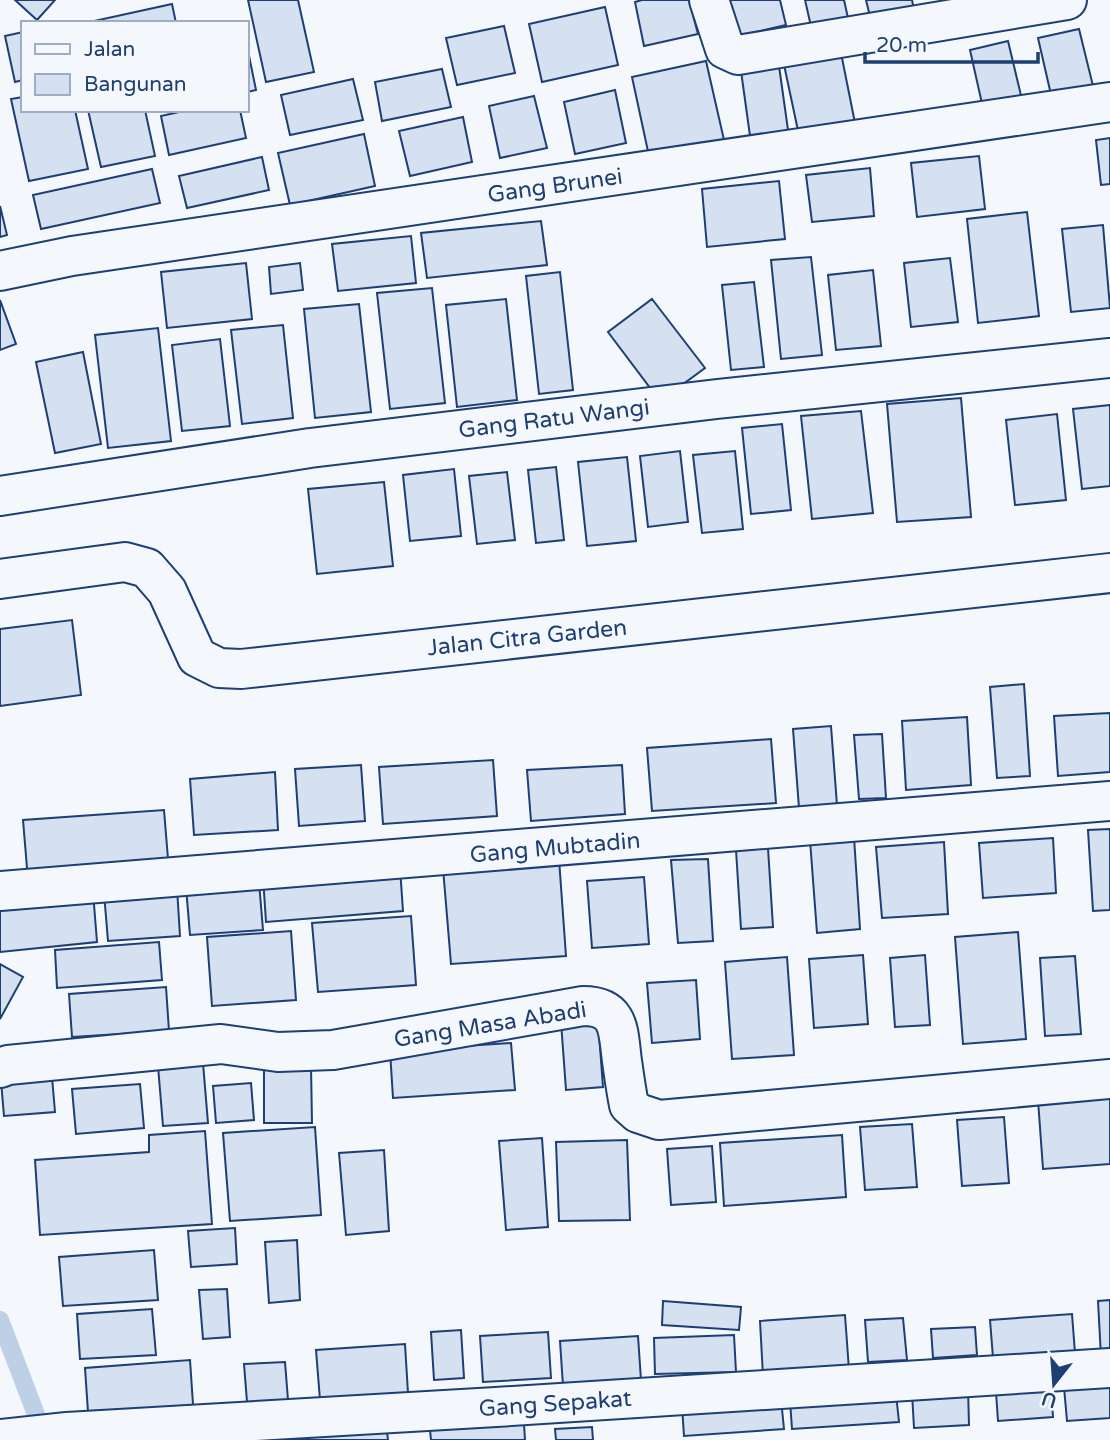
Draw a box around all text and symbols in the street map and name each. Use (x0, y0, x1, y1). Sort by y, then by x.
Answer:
legend (21, 21, 248, 112)
scale bar (865, 21, 1038, 65)
text: 20 m (876, 33, 927, 58)
text: Jalan (84, 37, 135, 62)
text: Bangunan (84, 72, 187, 97)
street label: Gang Brunei (486, 163, 625, 209)
street label: Gang Ratu Wangi (457, 393, 651, 445)
street label: Jalan Citra Garden (426, 614, 628, 662)
street label: Gang Mubtadin (469, 827, 642, 869)
street label: Gang Masa Abadi (392, 996, 588, 1054)
north arrow (1019, 1349, 1089, 1419)
street label: Gang Sepakat (478, 1385, 633, 1423)
text: U (1039, 1387, 1059, 1412)

